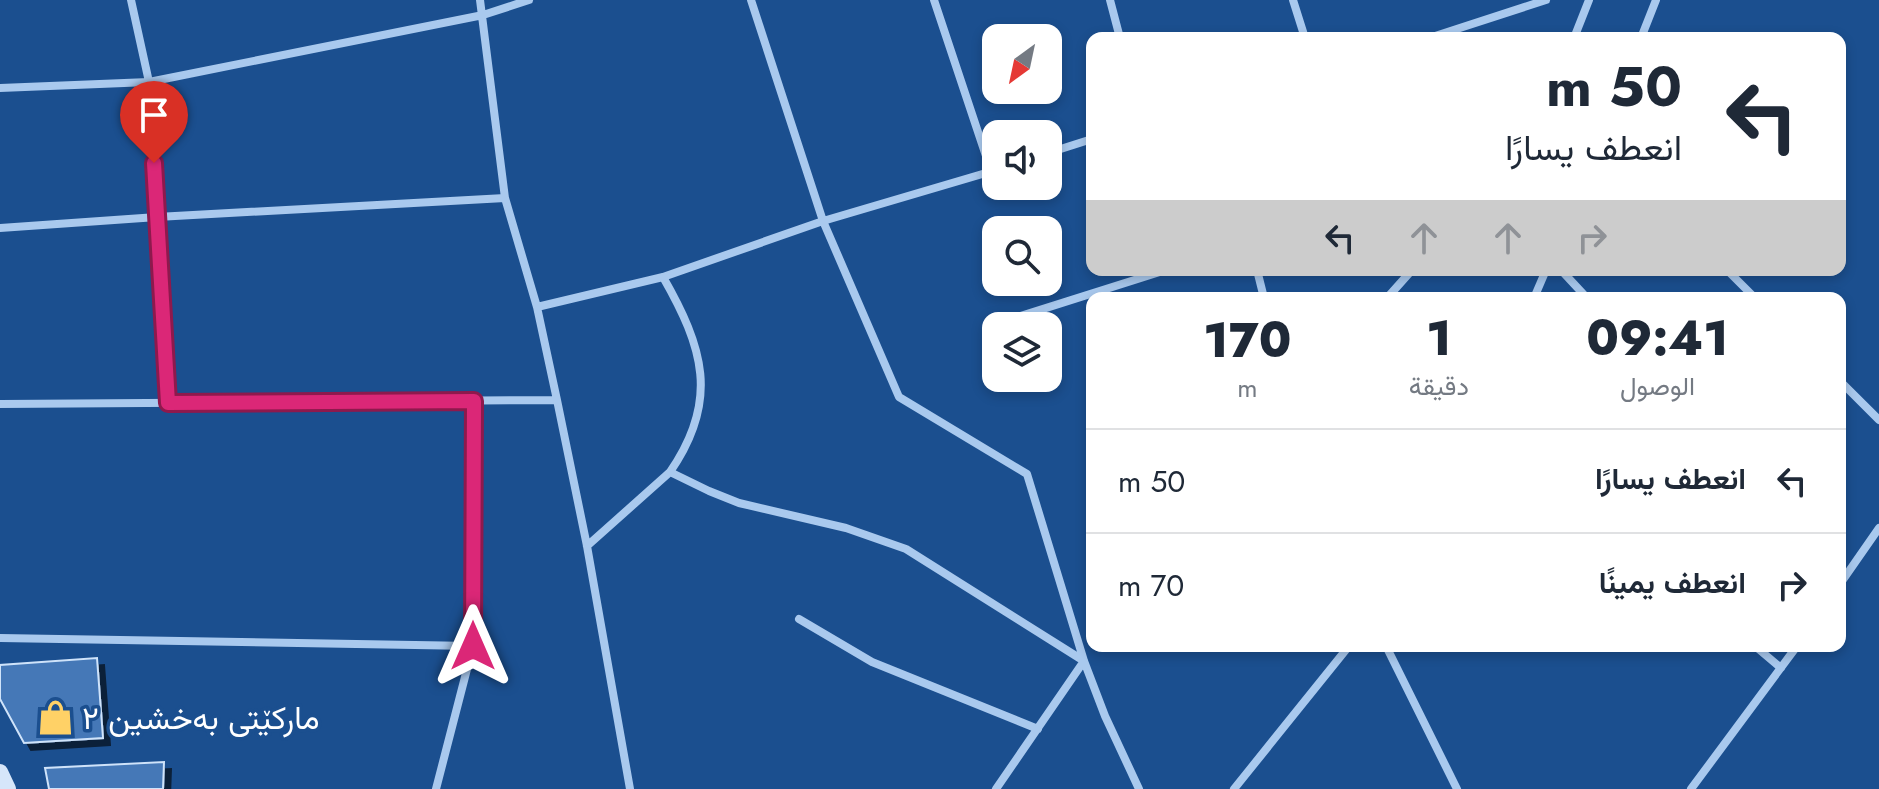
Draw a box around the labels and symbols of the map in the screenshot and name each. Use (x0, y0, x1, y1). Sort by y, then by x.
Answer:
north arrow (982, 24, 1062, 104)
pin (120, 81, 188, 163)
position arrow (431, 604, 515, 688)
place label: مارکێتی بەخشین ٢ (82, 695, 320, 741)
shop icon: مارکێتی بەخشین ٢ (37, 699, 75, 737)

